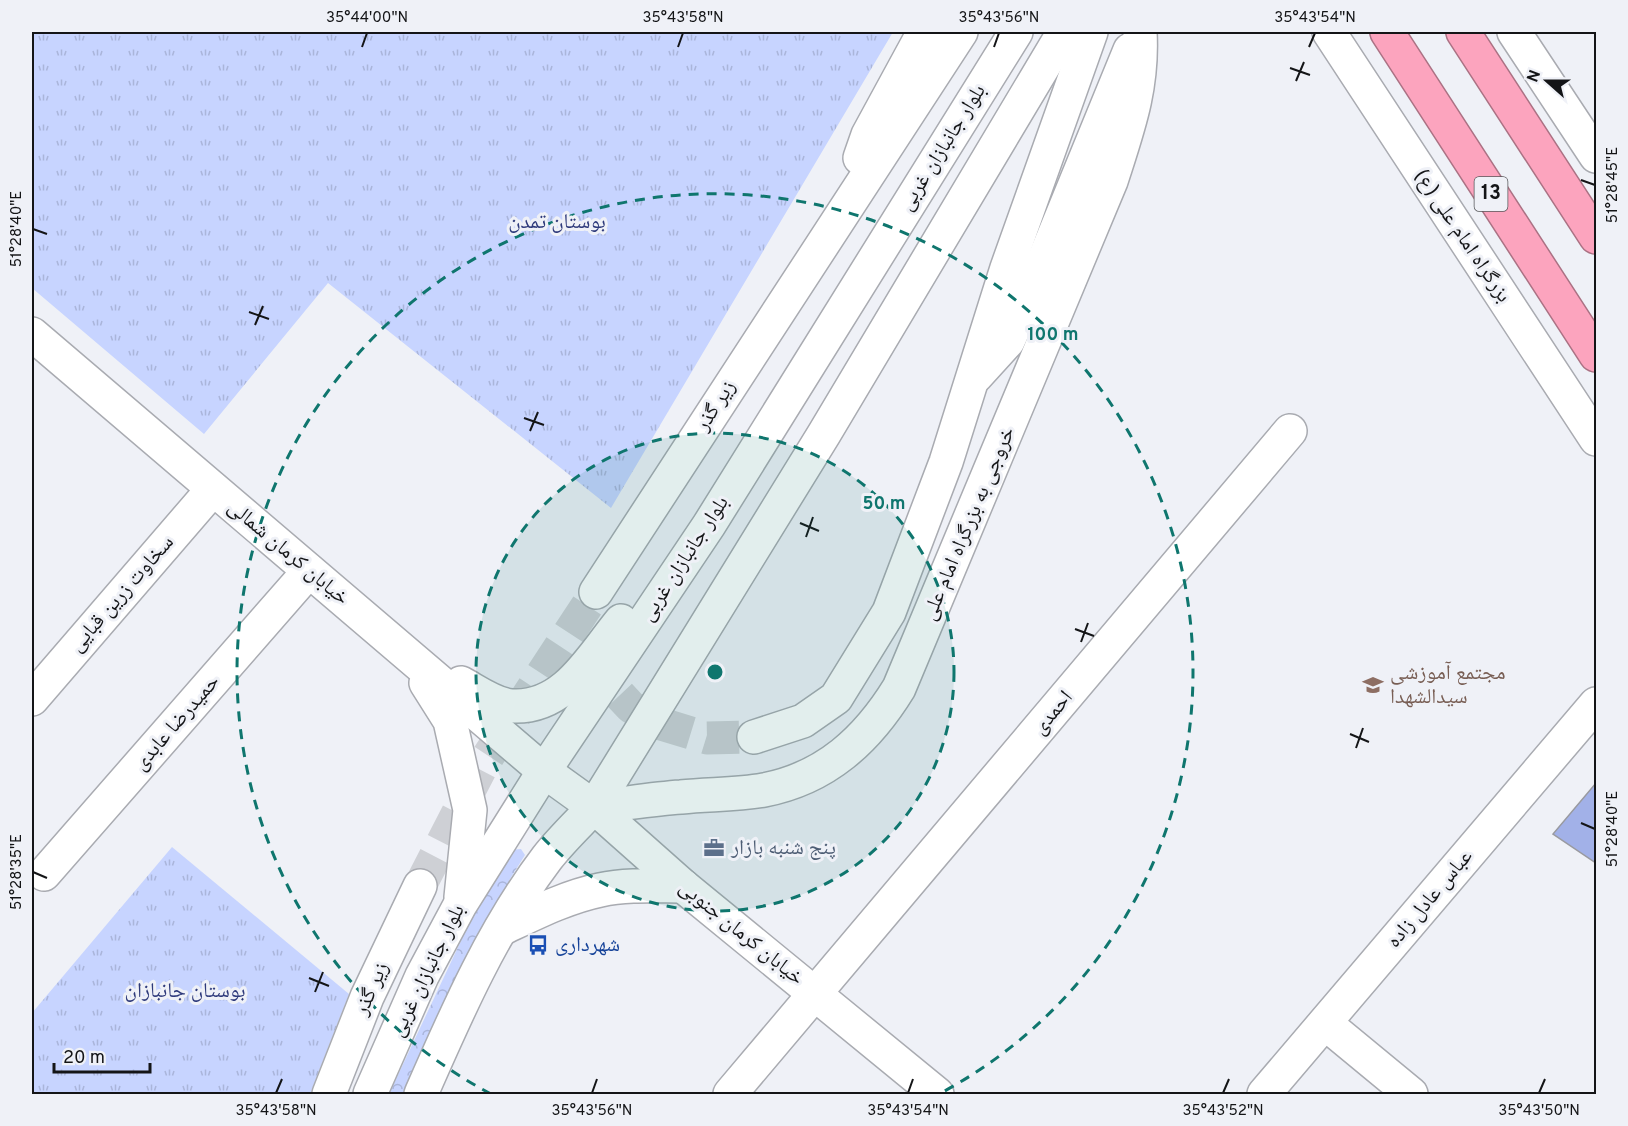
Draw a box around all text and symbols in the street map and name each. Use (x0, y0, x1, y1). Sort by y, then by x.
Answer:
text: 35°44'00"N (326, 9, 408, 28)
text: 35°43'58"N (642, 9, 724, 28)
text: 35°43'56"N (959, 9, 1039, 28)
text: 35°43'54"N (1274, 9, 1356, 28)
north arrow (1517, 51, 1577, 111)
text: N (1523, 67, 1546, 85)
street label: بلوار جانبازان غربی (893, 80, 993, 216)
text: 51°28'45"E (1604, 147, 1623, 223)
street label: بزرگراه امام علی (ع) (1407, 164, 1517, 308)
road number: 13 (1474, 177, 1508, 211)
text: 51°28'40"E (8, 191, 27, 267)
park label: بوستان تمدن (508, 209, 606, 236)
text: 100 m (1027, 324, 1079, 347)
street label: زیر گذر (689, 375, 742, 437)
street label: خروجی به بزرگراه امام علی (916, 423, 1022, 625)
street label: بلوار جانبازان غربی (634, 491, 736, 627)
text: 50 m (862, 493, 906, 516)
street label: خیابان کرمان شمالی (222, 494, 354, 612)
street label: سخاوت زرین قبایی (64, 530, 180, 658)
place label: مجتمع آموزشی سیدالشهدا (1390, 660, 1506, 711)
centre of rings (705, 662, 725, 682)
street label: حمیدرضا عابدی (128, 669, 226, 777)
school or university icon: مجتمع آموزشی سیدالشهدا (1361, 673, 1385, 697)
street label: احمدی (1027, 685, 1079, 741)
text: 51°28'40"E (1604, 791, 1623, 867)
text: 51°28'35"E (8, 834, 27, 910)
place label: پنج شنبه بازار (730, 835, 836, 862)
office icon: پنج شنبه بازار (702, 836, 726, 860)
street label: عباس عادل زاده (1381, 844, 1479, 954)
street label: خیابان کرمان جنوبی (673, 874, 809, 992)
street label: بلوار جانبازان غربی (384, 900, 472, 1042)
place label: شهرداری (555, 932, 620, 959)
bus stop icon: شهرداری (526, 933, 550, 957)
street label: زیر گذر (348, 958, 396, 1021)
park label: بوستان جانبازان (125, 978, 245, 1005)
scale bar (54, 1036, 150, 1074)
text: 20 m (63, 1047, 105, 1070)
text: 35°43'58"N (235, 1102, 317, 1121)
text: 35°43'56"N (552, 1102, 632, 1121)
text: 35°43'54"N (867, 1102, 949, 1121)
text: 35°43'52"N (1182, 1102, 1264, 1121)
text: 35°43'50"N (1498, 1102, 1580, 1121)

